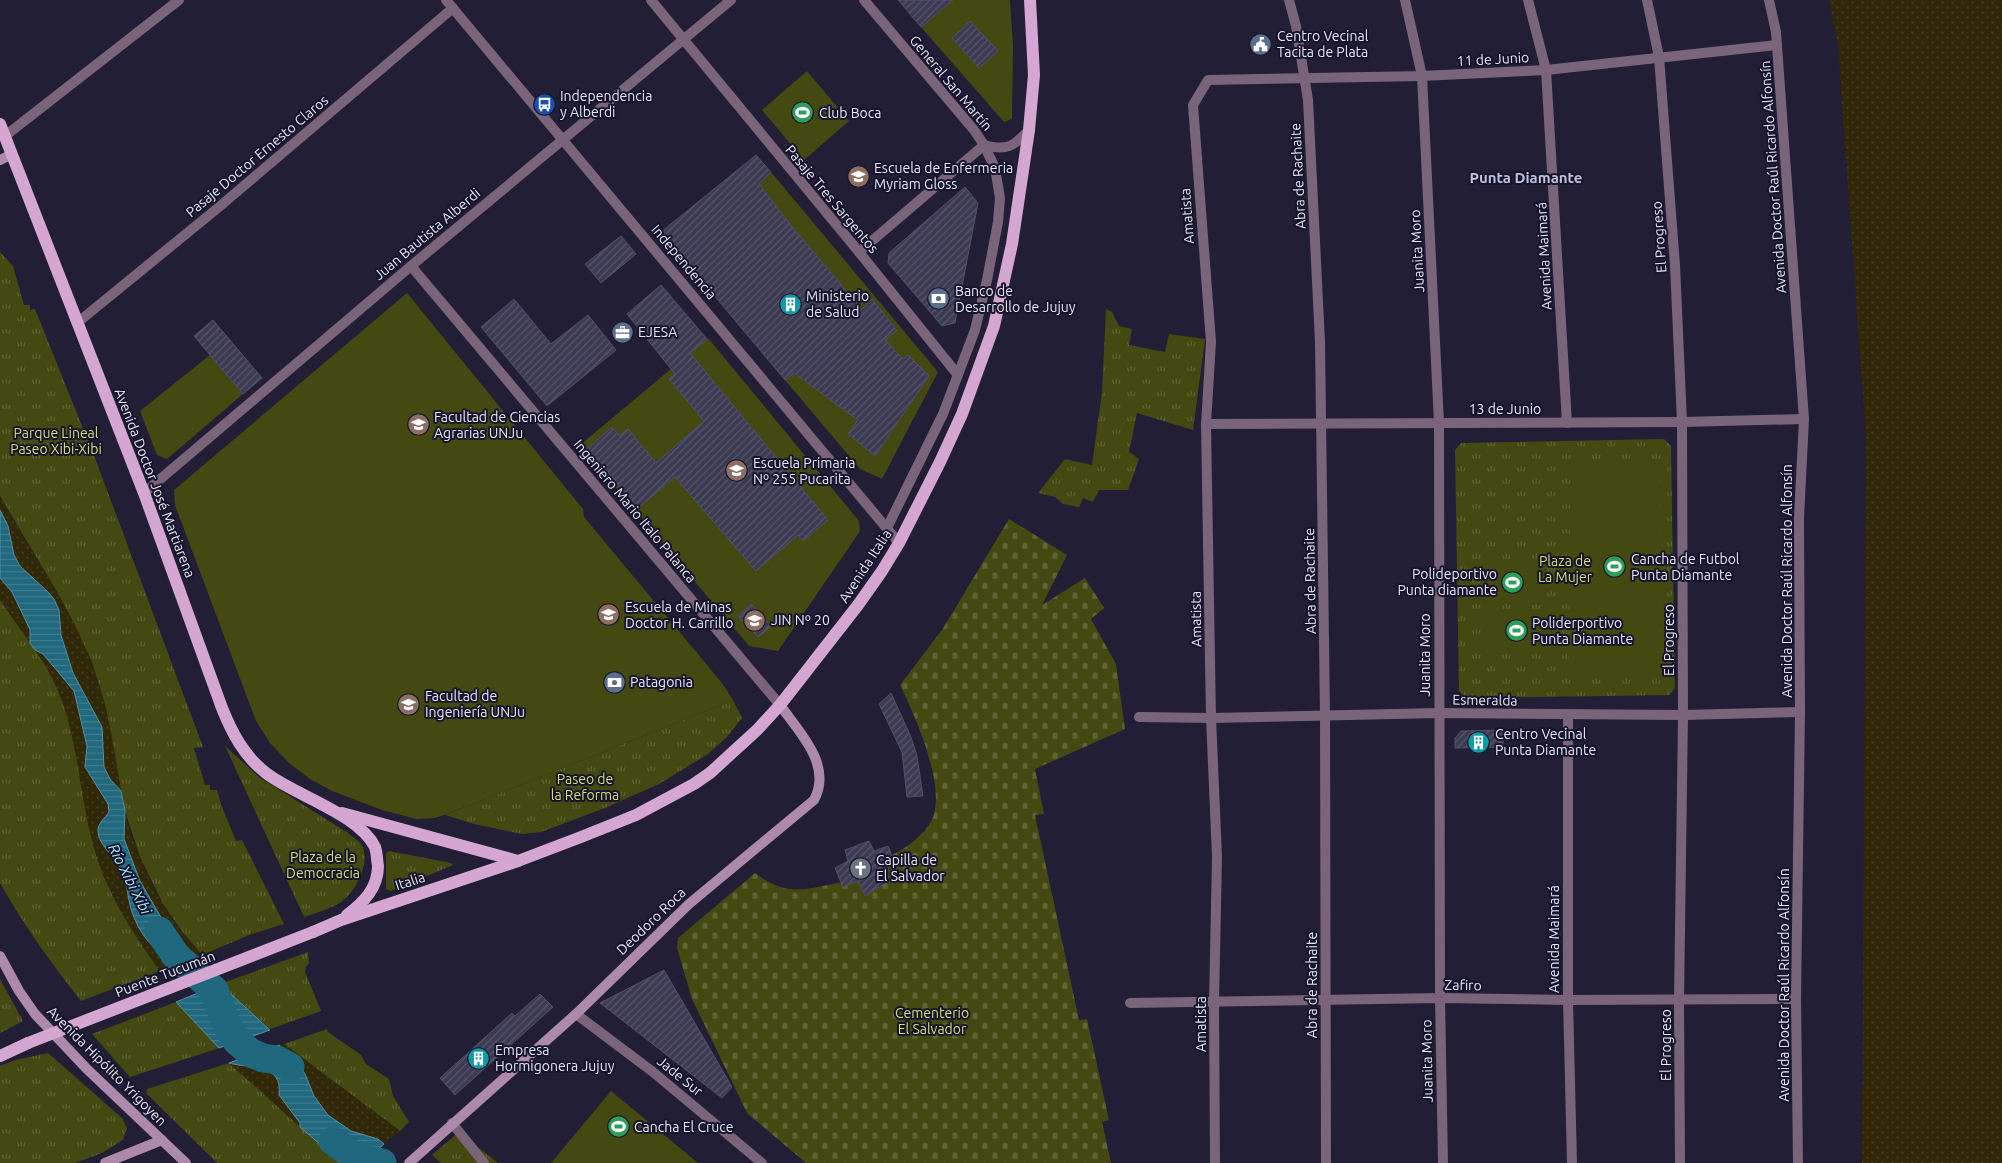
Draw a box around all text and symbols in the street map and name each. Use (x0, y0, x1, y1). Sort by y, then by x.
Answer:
place label: Centro Vecinal Tacita de Plata (1277, 28, 1369, 60)
street label: General San Martín (906, 32, 996, 134)
public building icon: Centro Vecinal Tacita de Plata (1249, 32, 1273, 56)
street label: 11 de Junio (1456, 49, 1530, 69)
street label: Avenida Doctor Raúl Ricardo Alfonsín (1757, 60, 1789, 294)
place label: Independencia y Alberdi (560, 88, 652, 120)
street label: Pasaje Doctor Ernesto Claros (183, 92, 331, 220)
bus stop icon: Independencia y Alberdi (532, 92, 556, 116)
sports icon: Club Boca (791, 101, 815, 125)
place label: Club Boca (819, 105, 881, 121)
street label: Abra de Rachaite (1287, 122, 1309, 230)
street label: Pasaje Tres Sargentos (782, 142, 882, 256)
place label: Escuela de Enfermeria Myriam Gloss (874, 160, 1013, 192)
school or university icon: Escuela de Enfermeria Myriam Gloss (846, 164, 870, 188)
district label: Punta Diamante (1470, 169, 1582, 186)
street label: Juan Bautista Alberdi (371, 185, 483, 283)
street label: Amatista (1177, 187, 1197, 245)
street label: El Progreso (1649, 201, 1669, 273)
street label: Avenida Maimará (1533, 202, 1555, 310)
street label: Juanita Moro (1407, 209, 1427, 293)
street label: Independencia (648, 221, 720, 303)
place label: Banco de Desarrollo de Jujuy (955, 283, 1076, 315)
bank icon: Banco de Desarrollo de Jujuy (927, 287, 951, 311)
place label: Ministerio de Salud (806, 288, 869, 320)
building icon: Ministerio de Salud (778, 292, 802, 316)
office icon: EJESA (610, 320, 634, 344)
place label: EJESA (638, 324, 677, 340)
street label: Avenida Doctor José Martiarena (111, 386, 199, 580)
street label: 13 de Junio (1469, 401, 1541, 417)
place label: Facultad de Ciencias Agrarias UNJu (434, 409, 560, 441)
school or university icon: Facultad de Ciencias Agrarias UNJu (406, 413, 430, 437)
park label: Parque Lineal Paseo Xibi-Xibi (10, 425, 102, 457)
street label: Ingeniero Mario Italo Palanca (570, 436, 700, 586)
place label: Escuela Primaria Nº 255 Pucarita (753, 455, 856, 487)
school or university icon: Escuela Primaria Nº 255 Pucarita (725, 459, 749, 483)
street label: Avenida Doctor Raúl Ricardo Alfonsín (1779, 464, 1795, 698)
street label: Avenida Italia (835, 526, 895, 606)
street label: Abra de Rachaite (1301, 528, 1319, 634)
place label: Cancha de Futbol Punta Diamante (1631, 551, 1740, 583)
park label: Plaza de La Mujer (1538, 553, 1593, 585)
sports icon: Cancha de Futbol Punta Diamante (1603, 555, 1627, 579)
place label: Polideportivo Punta diamante (1398, 566, 1497, 598)
sports icon: Polideportivo Punta diamante (1501, 570, 1525, 594)
street label: Amatista (1188, 591, 1204, 647)
place label: Escuela de Minas Doctor H. Carrillo (625, 599, 734, 631)
school or university icon: Escuela de Minas Doctor H. Carrillo (597, 603, 621, 627)
street label: El Progreso (1661, 604, 1677, 676)
school or university icon: JIN Nº 20 (743, 608, 767, 632)
place label: JIN Nº 20 (771, 612, 830, 628)
street label: Juanita Moro (1417, 613, 1433, 697)
place label: Poliderportivo Punta Diamante (1532, 615, 1633, 647)
sports icon: Poliderportivo Punta Diamante (1504, 619, 1528, 643)
bank icon: Patagonia (602, 670, 626, 694)
place label: Patagonia (630, 674, 693, 690)
place label: Facultad de Ingeniería UNJu (425, 688, 525, 720)
street label: Esmeralda (1452, 691, 1518, 709)
school or university icon: Facultad de Ingeniería UNJu (397, 692, 421, 716)
place label: Centro Vecinal Punta Diamante (1495, 726, 1596, 758)
building icon: Centro Vecinal Punta Diamante (1467, 730, 1491, 754)
park label: Paseo de la Reforma (551, 771, 619, 803)
water label: Río Xibi Xibi (105, 841, 156, 918)
park label: Plaza de la Democracia (286, 849, 360, 881)
place label: Capilla de El Salvador (876, 852, 945, 884)
church icon: Capilla de El Salvador (848, 856, 872, 880)
street label: Avenida Doctor Raúl Ricardo Alfonsín (1776, 868, 1792, 1102)
street label: Italia (393, 869, 427, 893)
street label: Deodoro Roca (613, 884, 689, 958)
street label: Avenida Maimará (1546, 885, 1562, 993)
street label: Abra de Rachaite (1304, 932, 1320, 1038)
street label: Puente Tucumán (113, 948, 217, 1000)
street label: Zafiro (1444, 977, 1482, 993)
street label: Amatista (1193, 996, 1209, 1052)
street label: Avenida Hipólito Yrigoyen (44, 1003, 170, 1129)
park label: Cementerio El Salvador (895, 1005, 969, 1037)
street label: El Progreso (1658, 1009, 1674, 1081)
street label: Juanita Moro (1418, 1019, 1436, 1103)
place label: Empresa Hormigonera Jujuy (495, 1042, 615, 1074)
building icon: Empresa Hormigonera Jujuy (467, 1046, 491, 1070)
street label: Jade Sur (654, 1053, 706, 1100)
sports icon: Cancha El Cruce (606, 1115, 630, 1139)
place label: Cancha El Cruce (634, 1119, 734, 1135)

